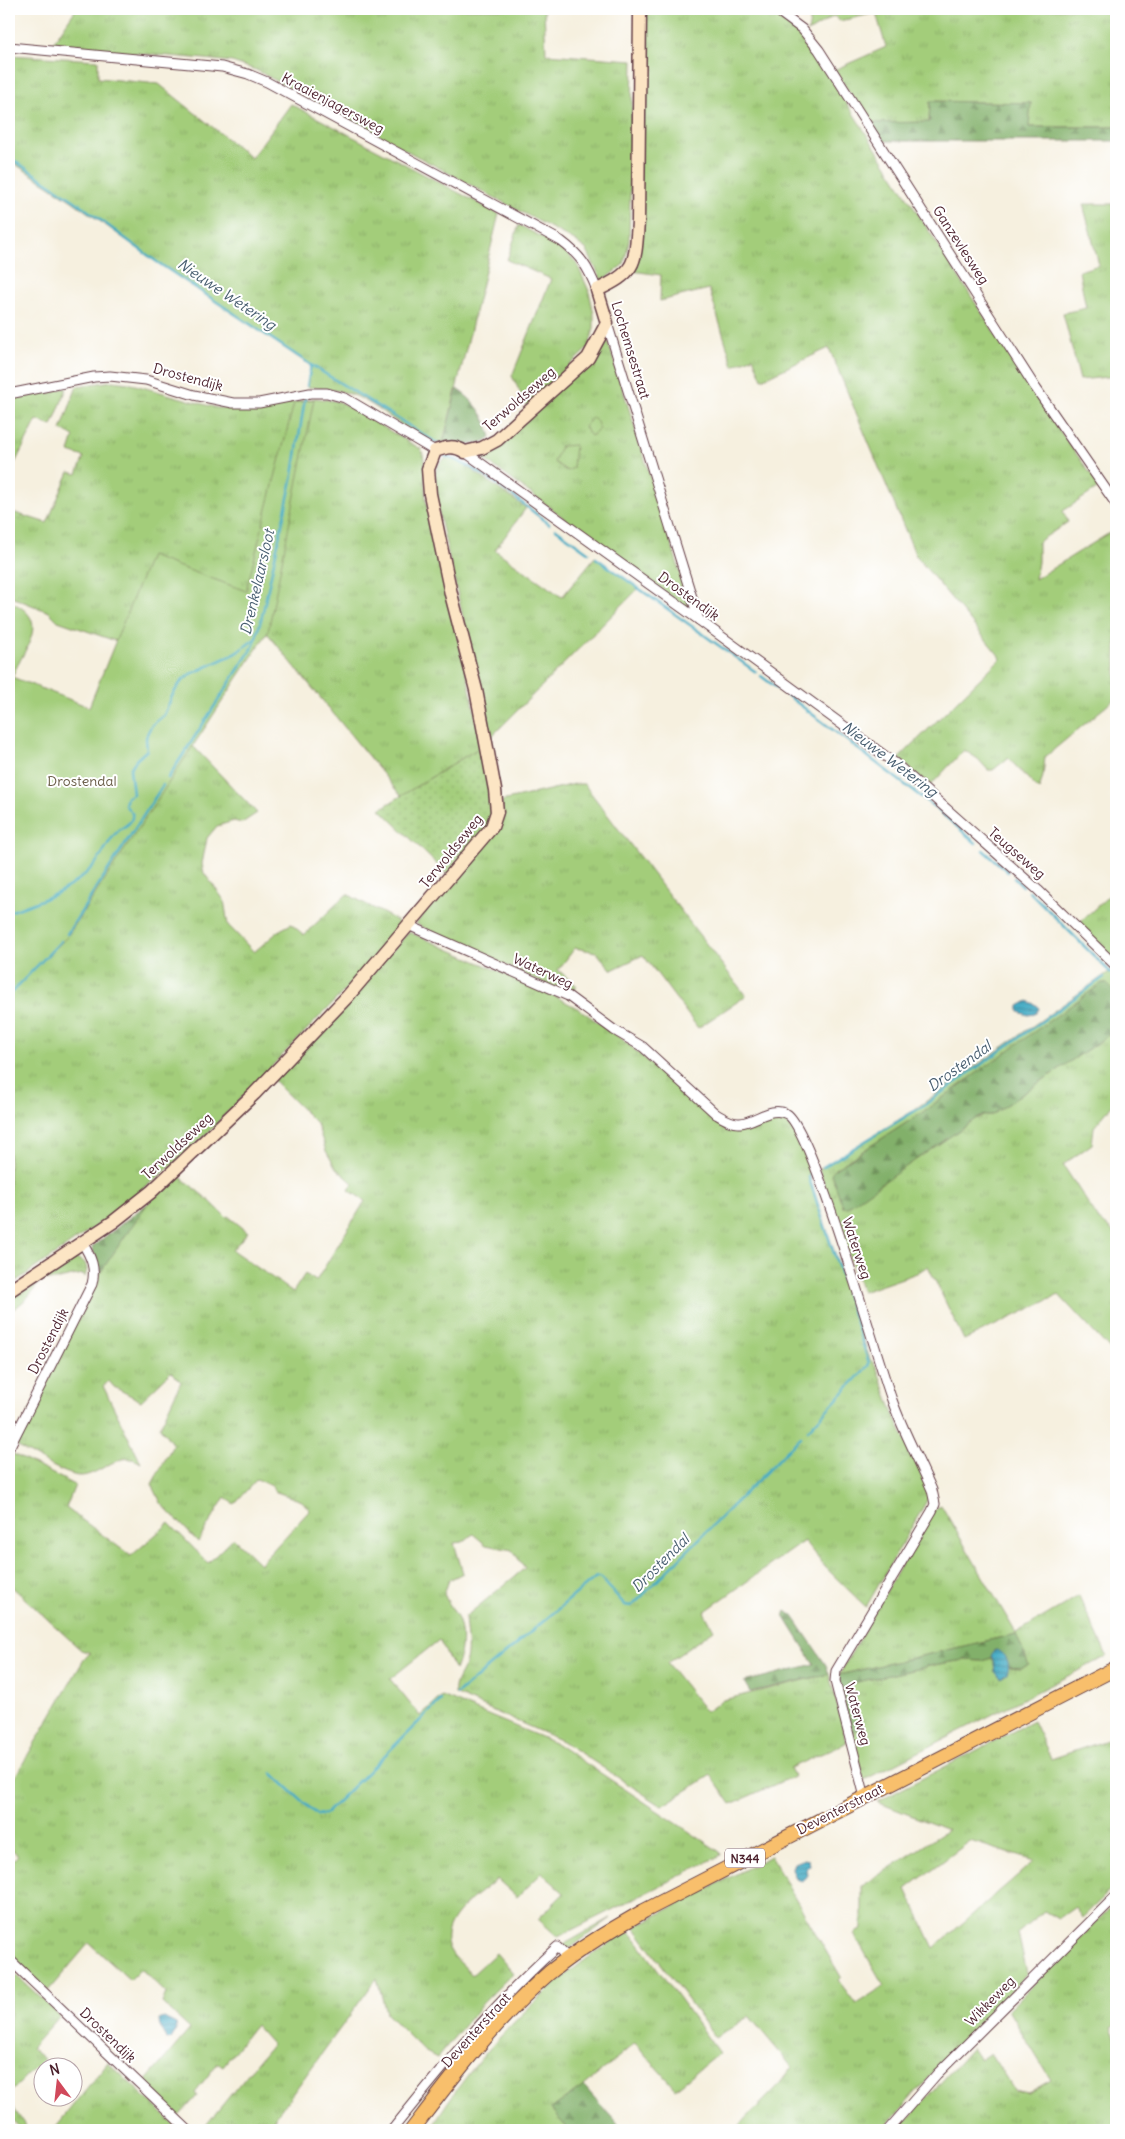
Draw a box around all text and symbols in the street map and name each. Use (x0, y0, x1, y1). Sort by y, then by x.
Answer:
street label: Kraaienjagersweg (279, 68, 387, 138)
street label: Ganzevlesweg (929, 202, 993, 288)
water label: Nieuwe Wetering (174, 254, 281, 335)
street label: Lochemsestraat (608, 299, 655, 401)
street label: Drostendijk (151, 359, 225, 395)
street label: Terwoldseweg (479, 363, 559, 435)
water label: Drenkelaarsloot (236, 526, 279, 636)
street label: Drostendijk (655, 568, 723, 624)
water label: Nieuwe Wetering (839, 717, 943, 802)
park label: Drostendal (47, 772, 117, 790)
street label: Terwoldseweg (416, 810, 486, 892)
street label: Teugseweg (985, 823, 1049, 883)
street label: Waterweg (510, 949, 576, 993)
water label: Drostendal (923, 1035, 997, 1096)
street label: Terwoldseweg (138, 1109, 216, 1183)
street label: Waterweg (838, 1215, 876, 1281)
street label: Drostendijk (24, 1305, 72, 1377)
water label: Drostendal (627, 1528, 695, 1596)
street label: Waterweg (841, 1681, 875, 1747)
street label: Deventerstraat (794, 1779, 887, 1839)
road number: N344 (725, 1849, 765, 1868)
street label: Wikkeweg (961, 1972, 1019, 2030)
street label: Deventerstraat (438, 1989, 515, 2071)
street label: Drostendijk (76, 2004, 140, 2066)
north arrow (32, 2056, 82, 2106)
text: N (48, 2059, 62, 2079)

